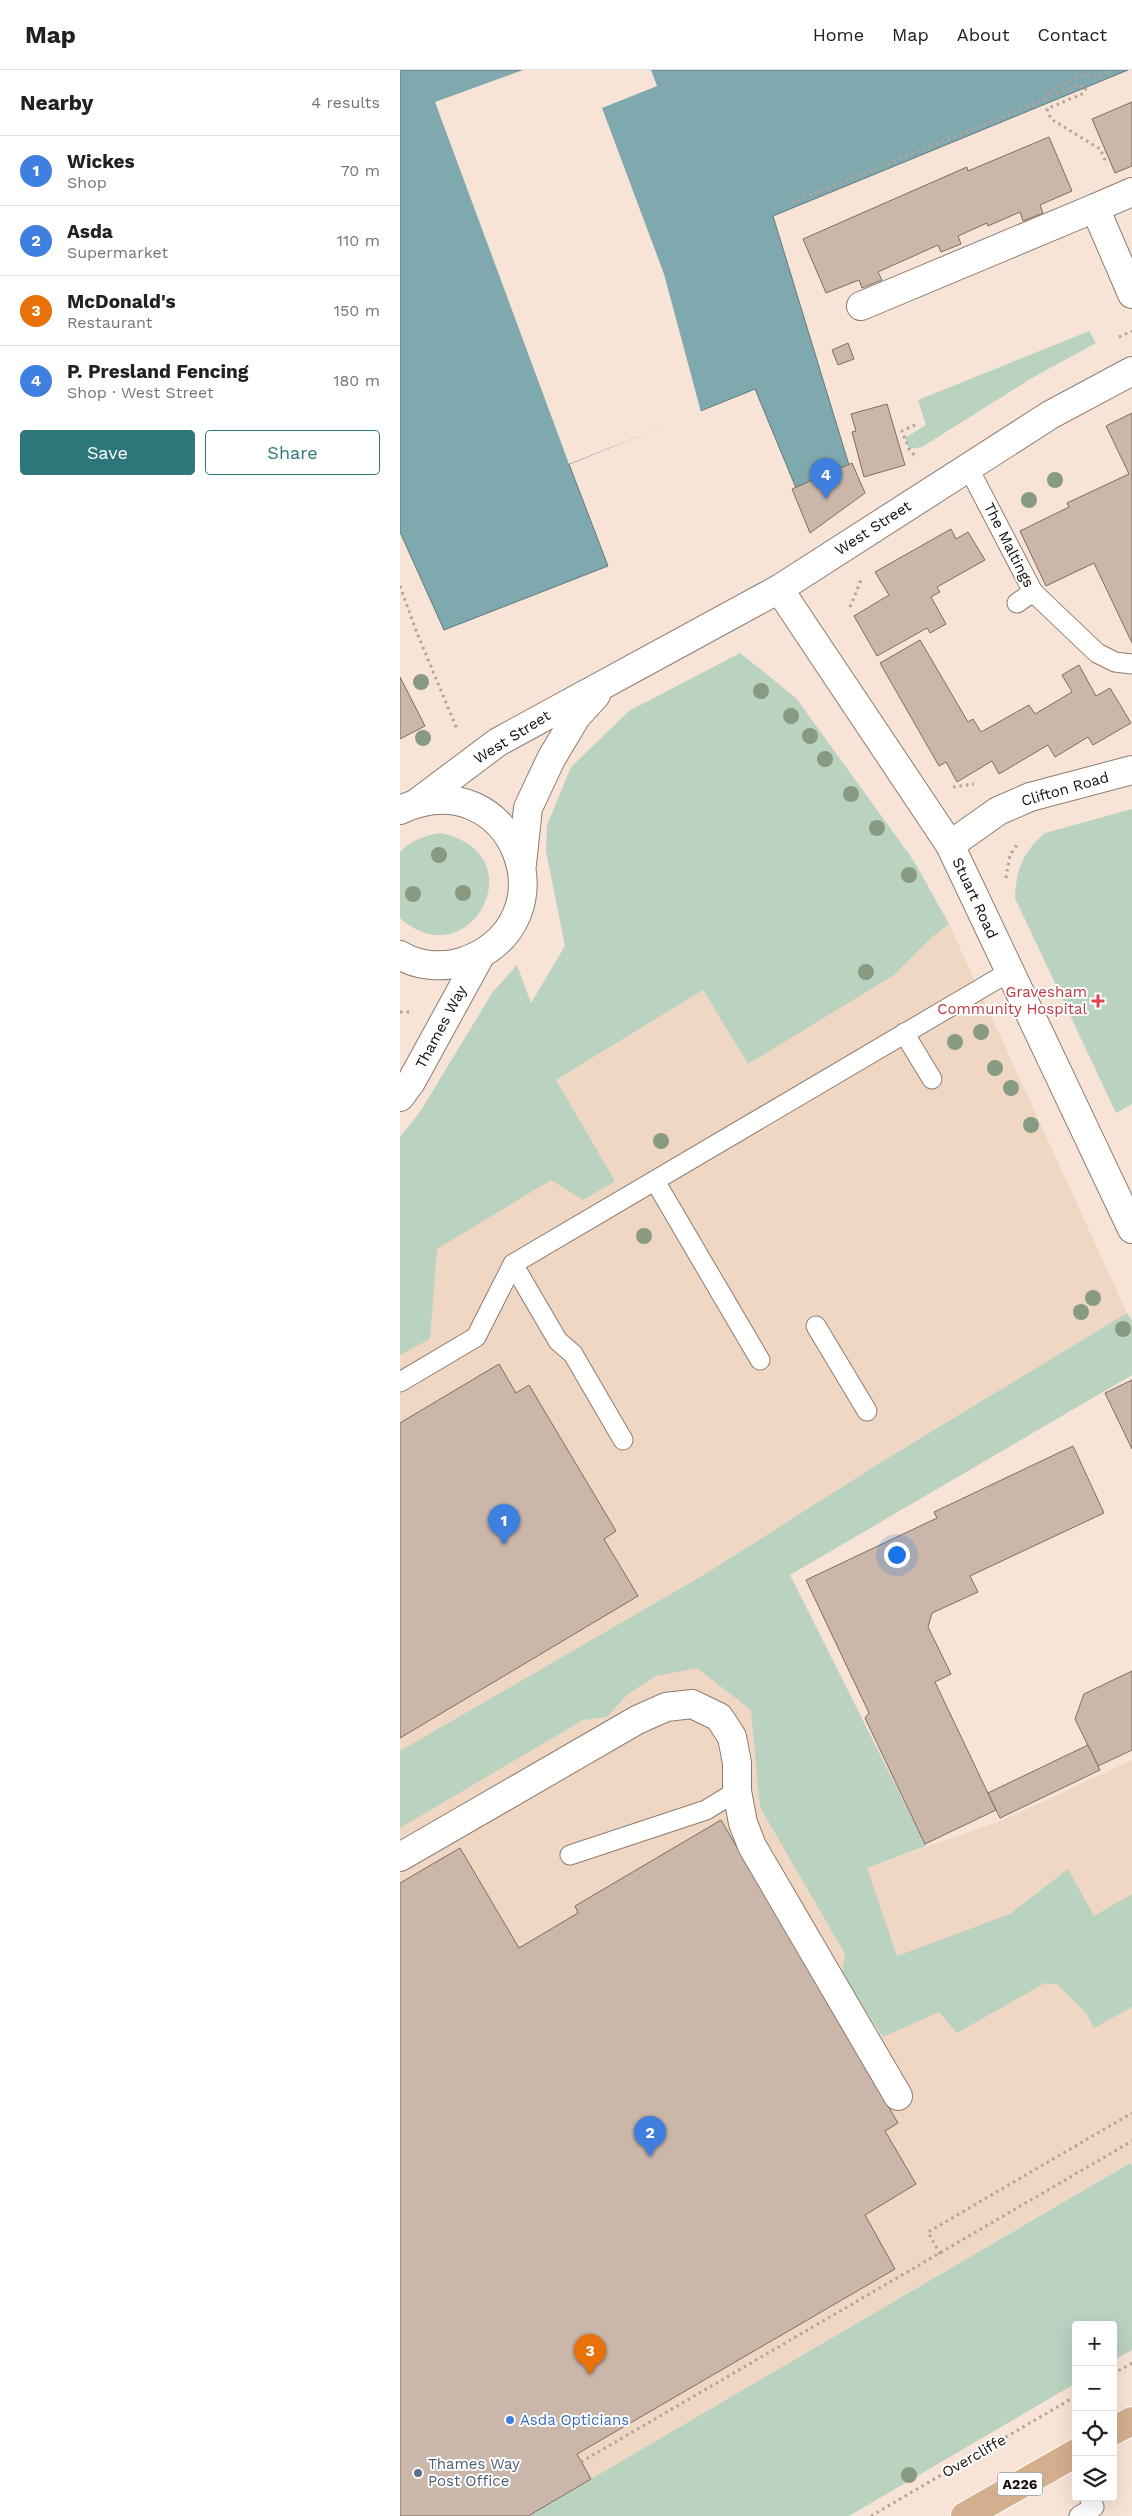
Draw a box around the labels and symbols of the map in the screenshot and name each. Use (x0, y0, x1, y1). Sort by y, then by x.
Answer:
pin: 4 (810, 458, 842, 499)
street label: West Street (832, 496, 915, 559)
street label: The Maltings (980, 500, 1038, 590)
street label: West Street (470, 706, 554, 768)
street label: Clifton Road (1019, 768, 1111, 810)
street label: Stuart Road (948, 855, 1002, 941)
street label: Thames Way (412, 982, 471, 1072)
place label: Gravesham Community Hospital (937, 983, 1087, 1018)
marker: Gravesham Community Hospital (1091, 994, 1105, 1008)
pin: 1 (488, 1504, 520, 1545)
your location (884, 1542, 910, 1568)
pin: 2 (634, 2116, 666, 2157)
pin: 3 (574, 2334, 606, 2375)
place label: Asda Opticians (520, 2411, 629, 2429)
marker: Asda Opticians (504, 2414, 516, 2426)
street label: Overcliffe (939, 2431, 1009, 2481)
place label: Thames Way Post Office (428, 2455, 520, 2490)
marker: Thames Way Post Office (412, 2467, 424, 2479)
road number: A226 (998, 2472, 1042, 2496)

